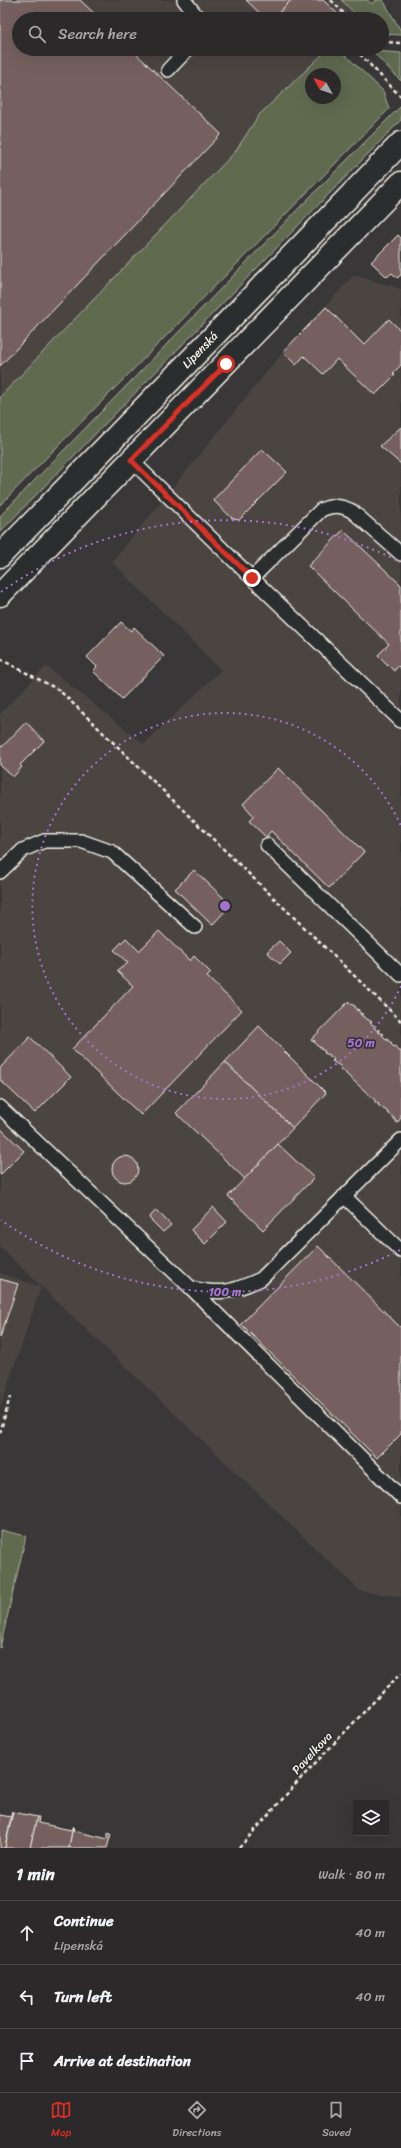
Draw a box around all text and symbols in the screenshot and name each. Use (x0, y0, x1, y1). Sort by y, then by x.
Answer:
search box (12, 12, 389, 56)
text: Search here (58, 21, 137, 47)
icon: search (26, 23, 48, 45)
north arrow (305, 68, 341, 104)
street label: Lipenská (176, 326, 224, 374)
route start (217, 355, 235, 373)
route end (243, 569, 261, 587)
centre of rings (218, 899, 232, 913)
text: 50 m (347, 1032, 375, 1054)
text: 100 m (209, 1281, 242, 1303)
street label: Pavelkova (286, 1726, 338, 1780)
map controls (353, 1800, 389, 1836)
button: layers (353, 1800, 389, 1836)
text: 1 min (16, 1859, 55, 1889)
text: Walk · 80 m (318, 1863, 385, 1886)
text: Continue (54, 1908, 114, 1934)
text: 40 m (355, 1921, 385, 1944)
icon: ahead (16, 1922, 38, 1944)
text: Lipenská (54, 1934, 103, 1957)
text: Turn left (54, 1984, 112, 2010)
text: 40 m (355, 1985, 385, 2008)
icon: left (16, 1986, 38, 2008)
text: Arrive at destination (54, 2048, 191, 2074)
icon: arrive (16, 2050, 38, 2072)
tab: Map (50, 2099, 72, 2142)
tab: Directions (172, 2099, 222, 2142)
tab: Saved (322, 2099, 351, 2142)

